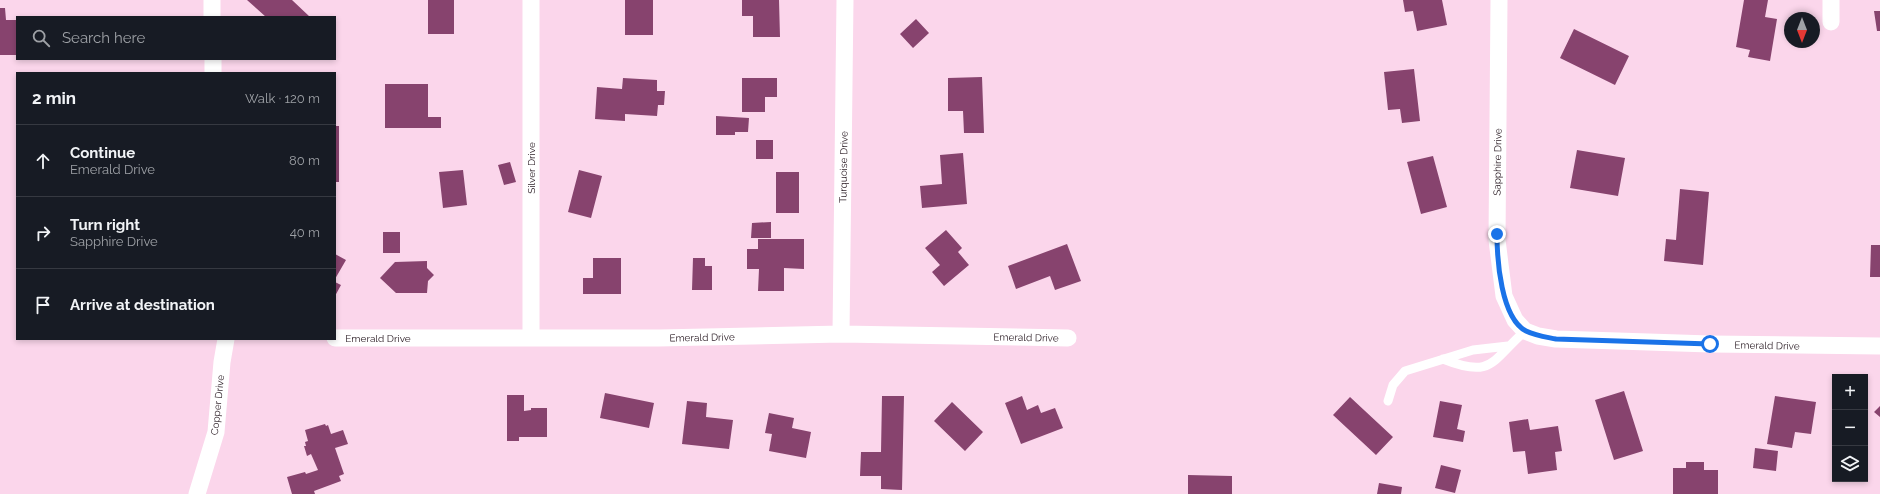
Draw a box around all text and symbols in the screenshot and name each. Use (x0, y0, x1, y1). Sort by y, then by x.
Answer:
north arrow (1784, 12, 1820, 48)
search box (16, 16, 336, 60)
icon: search (30, 27, 52, 49)
text: Search here (62, 29, 145, 47)
text: 2 min (32, 88, 76, 108)
text: Walk · 120 m (245, 91, 320, 106)
street label: Sapphire Drive (1491, 128, 1504, 196)
street label: Turquoise Drive (837, 131, 850, 203)
street label: Silver Drive (526, 142, 537, 194)
text: Continue (70, 144, 135, 162)
icon: ahead (32, 150, 54, 172)
text: 80 m (289, 153, 320, 168)
text: Emerald Drive (70, 162, 155, 177)
text: Turn right (70, 216, 140, 234)
icon: right (32, 222, 54, 244)
text: 40 m (290, 225, 320, 240)
route end (1488, 225, 1506, 243)
text: Sapphire Drive (70, 234, 158, 249)
icon: arrive (32, 294, 54, 316)
text: Arrive at destination (70, 296, 215, 314)
street label: Emerald Drive (669, 331, 735, 344)
street label: Emerald Drive (993, 331, 1059, 344)
street label: Emerald Drive (345, 333, 411, 344)
route start (1701, 335, 1719, 353)
street label: Emerald Drive (1734, 339, 1800, 352)
street label: Copper Drive (209, 374, 226, 436)
map controls (1832, 374, 1868, 482)
button: + (1832, 374, 1868, 410)
button: − (1832, 410, 1868, 446)
button: layers (1832, 446, 1868, 482)

